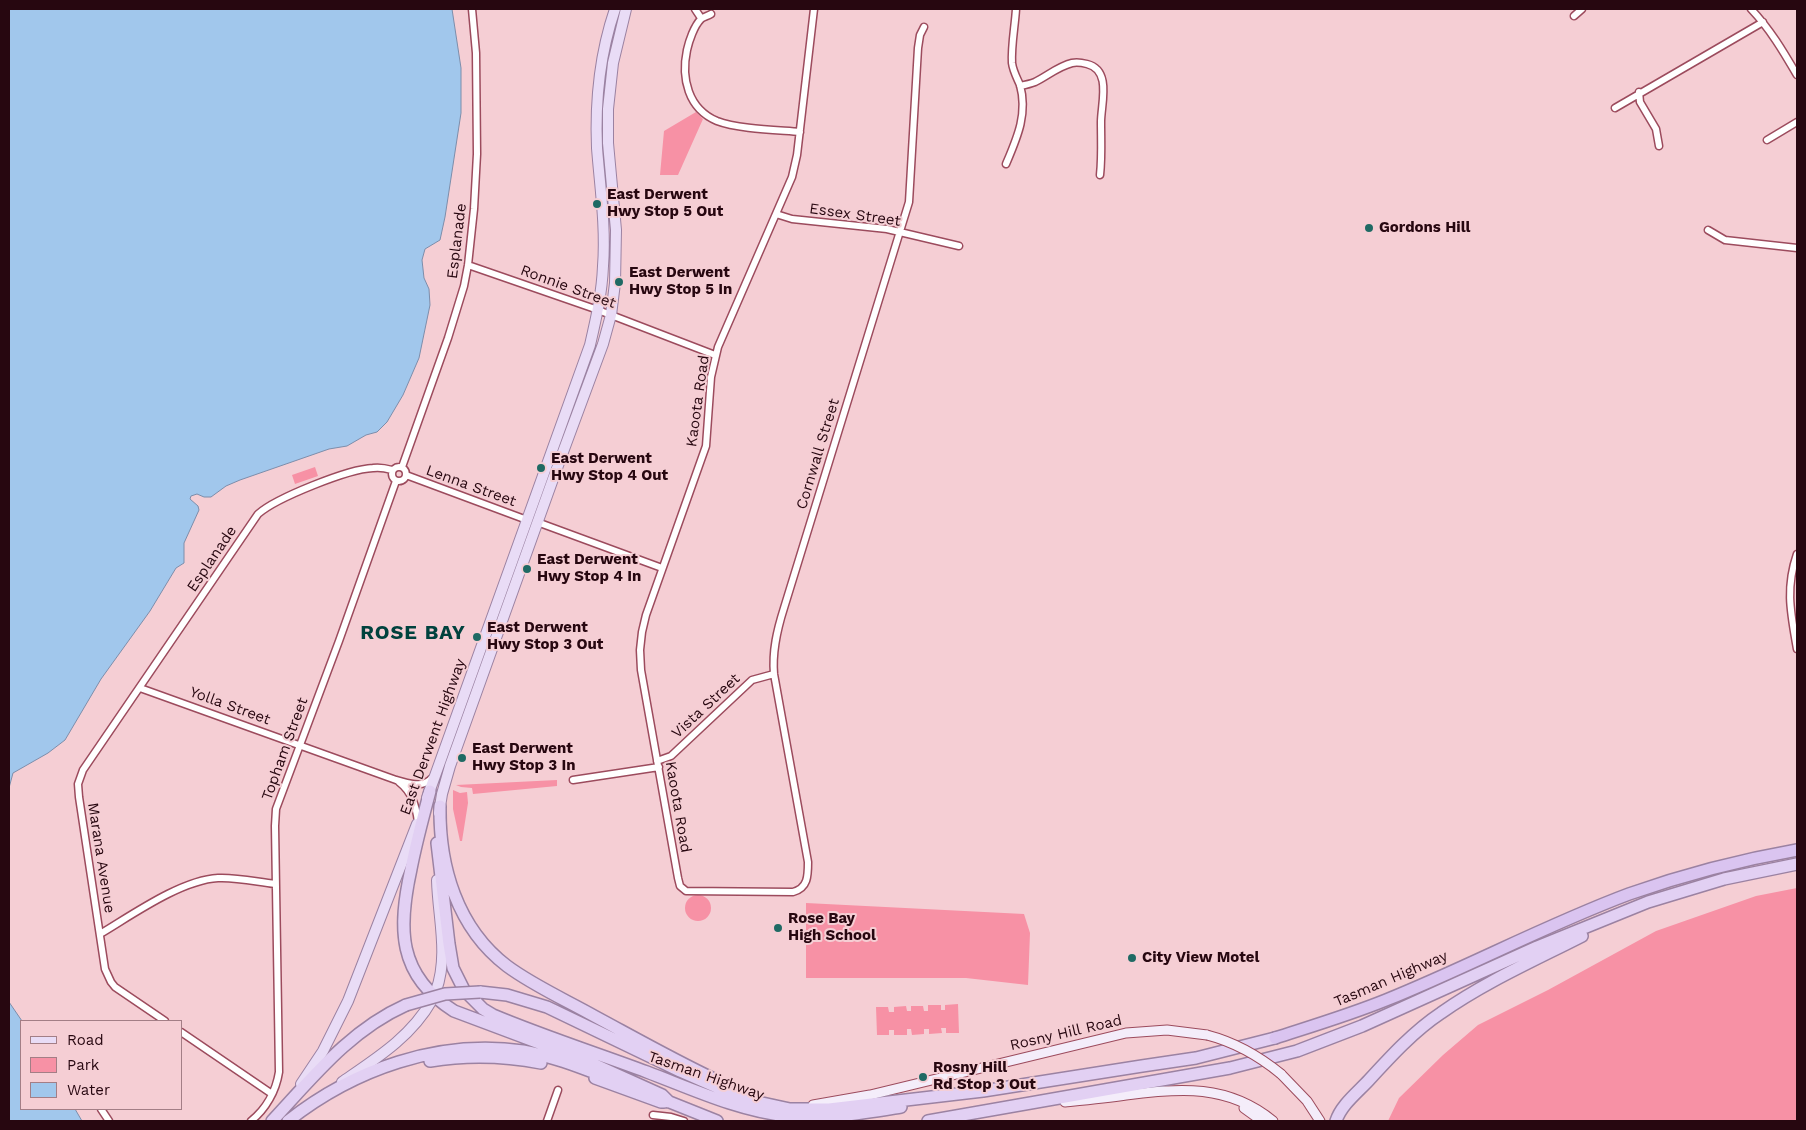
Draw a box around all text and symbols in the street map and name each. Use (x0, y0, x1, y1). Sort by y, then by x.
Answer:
place label: East Derwent Hwy Stop 5 Out (607, 186, 723, 221)
marker: East Derwent Hwy Stop 5 Out (591, 198, 603, 210)
street label: Essex Street (808, 200, 902, 230)
street label: Esplanade (443, 202, 471, 280)
place label: Gordons Hill (1379, 219, 1470, 237)
marker: Gordons Hill (1363, 222, 1375, 234)
street label: Ronnie Street (518, 261, 618, 313)
place label: East Derwent Hwy Stop 5 In (629, 264, 732, 299)
marker: East Derwent Hwy Stop 5 In (613, 276, 625, 288)
street label: Kaoota Road (683, 354, 713, 448)
street label: Cornwall Street (793, 396, 843, 512)
place label: East Derwent Hwy Stop 4 Out (551, 450, 668, 485)
street label: Lenna Street (423, 461, 519, 511)
marker: East Derwent Hwy Stop 4 Out (535, 462, 547, 474)
street label: Esplanade (183, 523, 241, 595)
place label: East Derwent Hwy Stop 4 In (537, 551, 641, 586)
marker: East Derwent Hwy Stop 4 In (521, 563, 533, 575)
place label: East Derwent Hwy Stop 3 Out (487, 619, 603, 654)
district label: ROSE BAY (359, 621, 467, 645)
marker: East Derwent Hwy Stop 3 Out (471, 631, 483, 643)
street label: East Derwent Highway (396, 656, 470, 818)
street label: Vista Street (668, 670, 744, 742)
street label: Yolla Street (187, 683, 273, 729)
street label: Topham Street (258, 695, 312, 803)
place label: East Derwent Hwy Stop 3 In (472, 740, 575, 775)
marker: East Derwent Hwy Stop 3 In (456, 752, 468, 764)
street label: Kaoota Road (661, 760, 695, 854)
street label: Marana Avenue (83, 802, 119, 914)
place label: Rose Bay High School (788, 910, 876, 945)
marker: Rose Bay High School (772, 922, 784, 934)
street label: Tasman Highway (1332, 947, 1450, 1011)
place label: City View Motel (1142, 949, 1259, 967)
marker: City View Motel (1126, 952, 1138, 964)
street label: Rosny Hill Road (1008, 1011, 1124, 1055)
legend (20, 1020, 182, 1110)
text: Road (67, 1031, 104, 1049)
street label: Tasman Highway (646, 1048, 766, 1104)
text: Park (67, 1056, 99, 1074)
place label: Rosny Hill Rd Stop 3 Out (933, 1059, 1036, 1094)
marker: Rosny Hill Rd Stop 3 Out (917, 1071, 929, 1083)
text: Water (67, 1081, 110, 1099)

